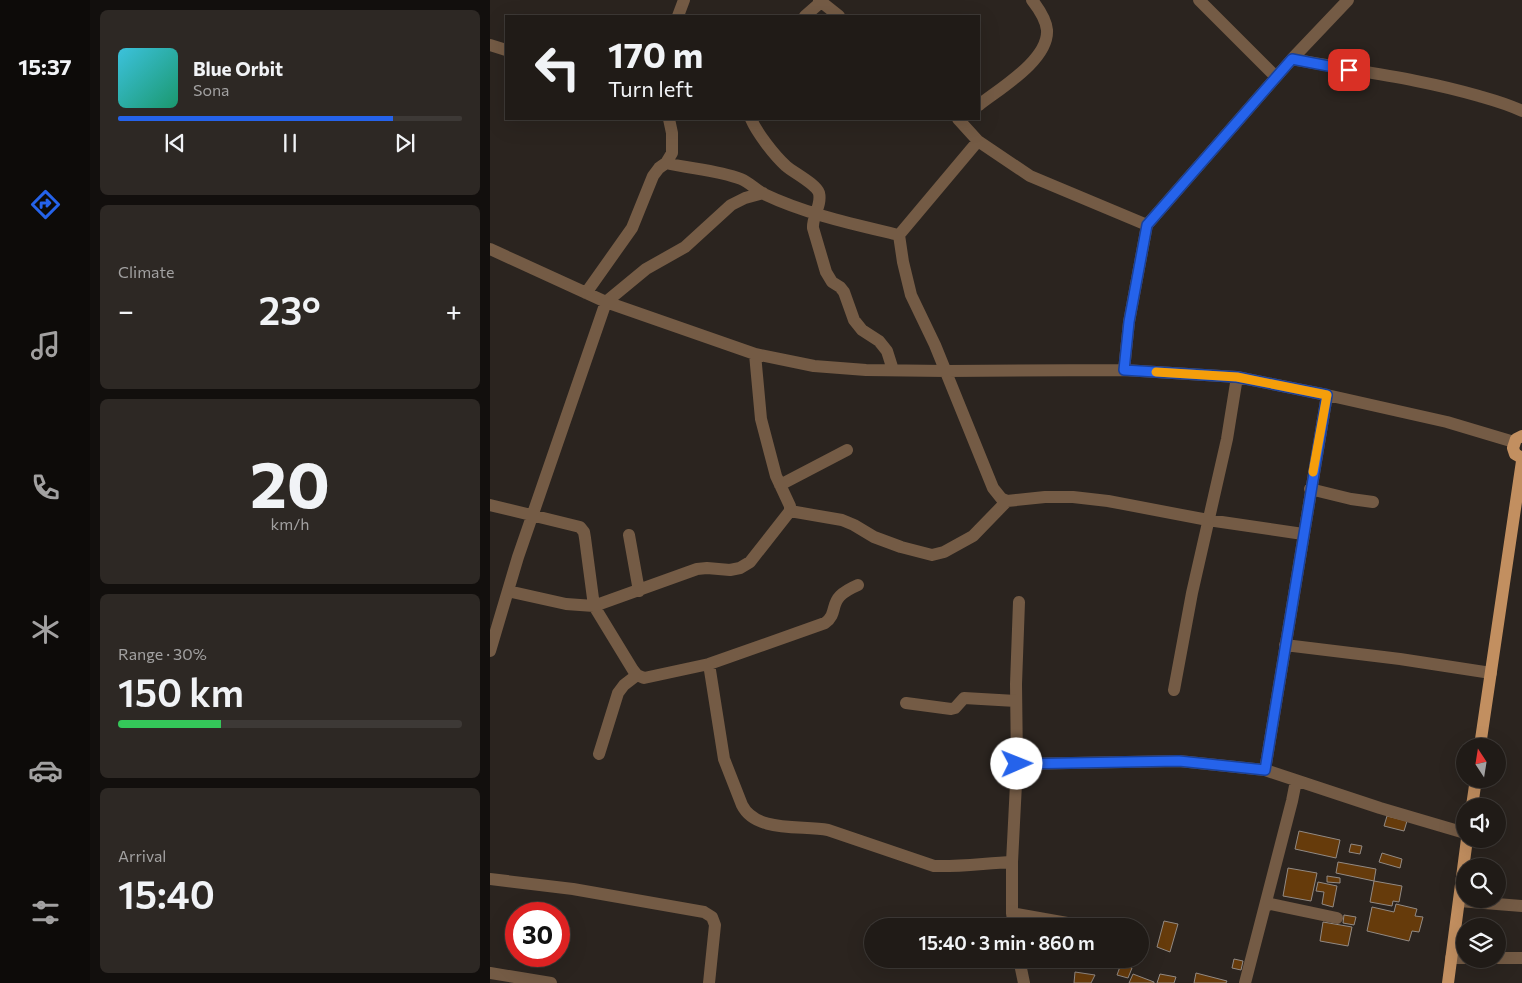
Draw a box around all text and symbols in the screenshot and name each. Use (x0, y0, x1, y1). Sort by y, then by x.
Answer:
text: 170 m (608, 32, 703, 75)
icon: left (525, 35, 590, 100)
pin (1328, 49, 1370, 91)
text: 15:37 (18, 53, 72, 80)
icon: arrive (1335, 56, 1363, 84)
text: Blue Orbit (193, 57, 283, 80)
text: Turn left (608, 75, 693, 102)
text: Sona (193, 80, 229, 99)
icon: previous (161, 129, 189, 157)
icon: pause (276, 129, 304, 157)
icon: next (391, 129, 419, 157)
icon: directions (28, 187, 63, 222)
text: Climate (118, 262, 174, 281)
text: 23° (259, 286, 321, 333)
text: − (118, 293, 134, 327)
text: + (446, 293, 462, 327)
icon: music (28, 328, 63, 363)
text: 20 (250, 442, 330, 521)
icon: phone (28, 470, 63, 505)
text: km/h (271, 514, 309, 533)
icon: climate (28, 612, 63, 647)
text: Range · 30% (118, 644, 207, 663)
text: 150 km (118, 668, 244, 715)
position arrow (990, 737, 1042, 789)
north arrow (1456, 738, 1506, 788)
map controls (1456, 738, 1506, 968)
icon: car (28, 753, 63, 788)
button: sound (1456, 798, 1506, 848)
text: Arrival (118, 846, 166, 865)
button: search (1456, 858, 1506, 908)
text: 15:40 (118, 870, 215, 917)
icon: filters (28, 895, 63, 930)
speed limit sign: 30 (505, 902, 570, 967)
button: layers (1456, 918, 1506, 968)
text: 15:40 · 3 min · 860 m (918, 931, 1095, 954)

